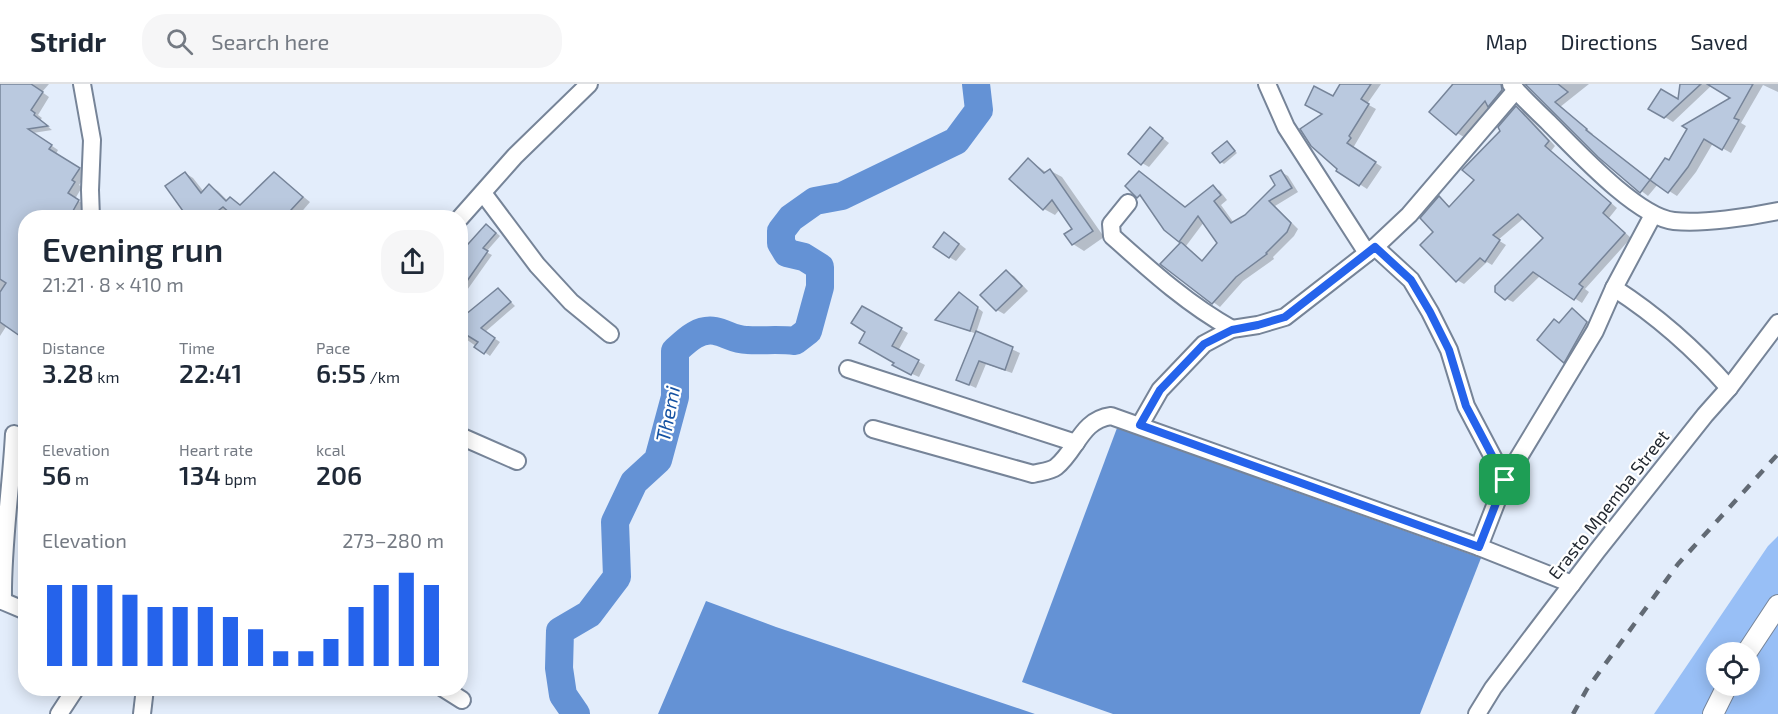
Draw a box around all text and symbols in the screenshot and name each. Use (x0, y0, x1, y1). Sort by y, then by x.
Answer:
search box (142, 14, 562, 68)
text: Stridr (30, 24, 106, 58)
icon: search (163, 25, 196, 58)
text: Search here (211, 28, 329, 54)
text: Map (1485, 29, 1528, 54)
text: Directions (1561, 29, 1657, 54)
text: Saved (1690, 29, 1748, 54)
text: Evening run (42, 229, 223, 269)
button: share (381, 230, 444, 293)
text: 21:21 · 8 × 410 m (42, 272, 184, 296)
text: Distance (42, 338, 105, 357)
text: Time (179, 338, 215, 357)
text: Pace (316, 338, 350, 357)
text: 3.28 (42, 357, 94, 388)
text: 22:41 (179, 357, 242, 388)
text: 6:55 (316, 357, 366, 388)
text: km (94, 367, 119, 386)
text: /km (366, 367, 400, 386)
water label: Themi (650, 384, 684, 444)
street label: Erasto Mpemba Street (1543, 425, 1673, 583)
text: Elevation (42, 440, 110, 459)
text: Heart rate (179, 440, 253, 459)
text: kcal (316, 440, 345, 459)
pin (1479, 454, 1530, 505)
text: 56 (42, 459, 71, 490)
text: 134 (179, 459, 221, 490)
text: 206 (316, 459, 362, 490)
icon: arrive (1488, 463, 1521, 496)
text: m (71, 469, 89, 488)
text: bpm (221, 469, 257, 488)
text: Elevation (42, 528, 127, 552)
text: 273–280 m (342, 528, 444, 552)
map controls (1706, 642, 1760, 696)
button: locate (1706, 642, 1760, 696)

